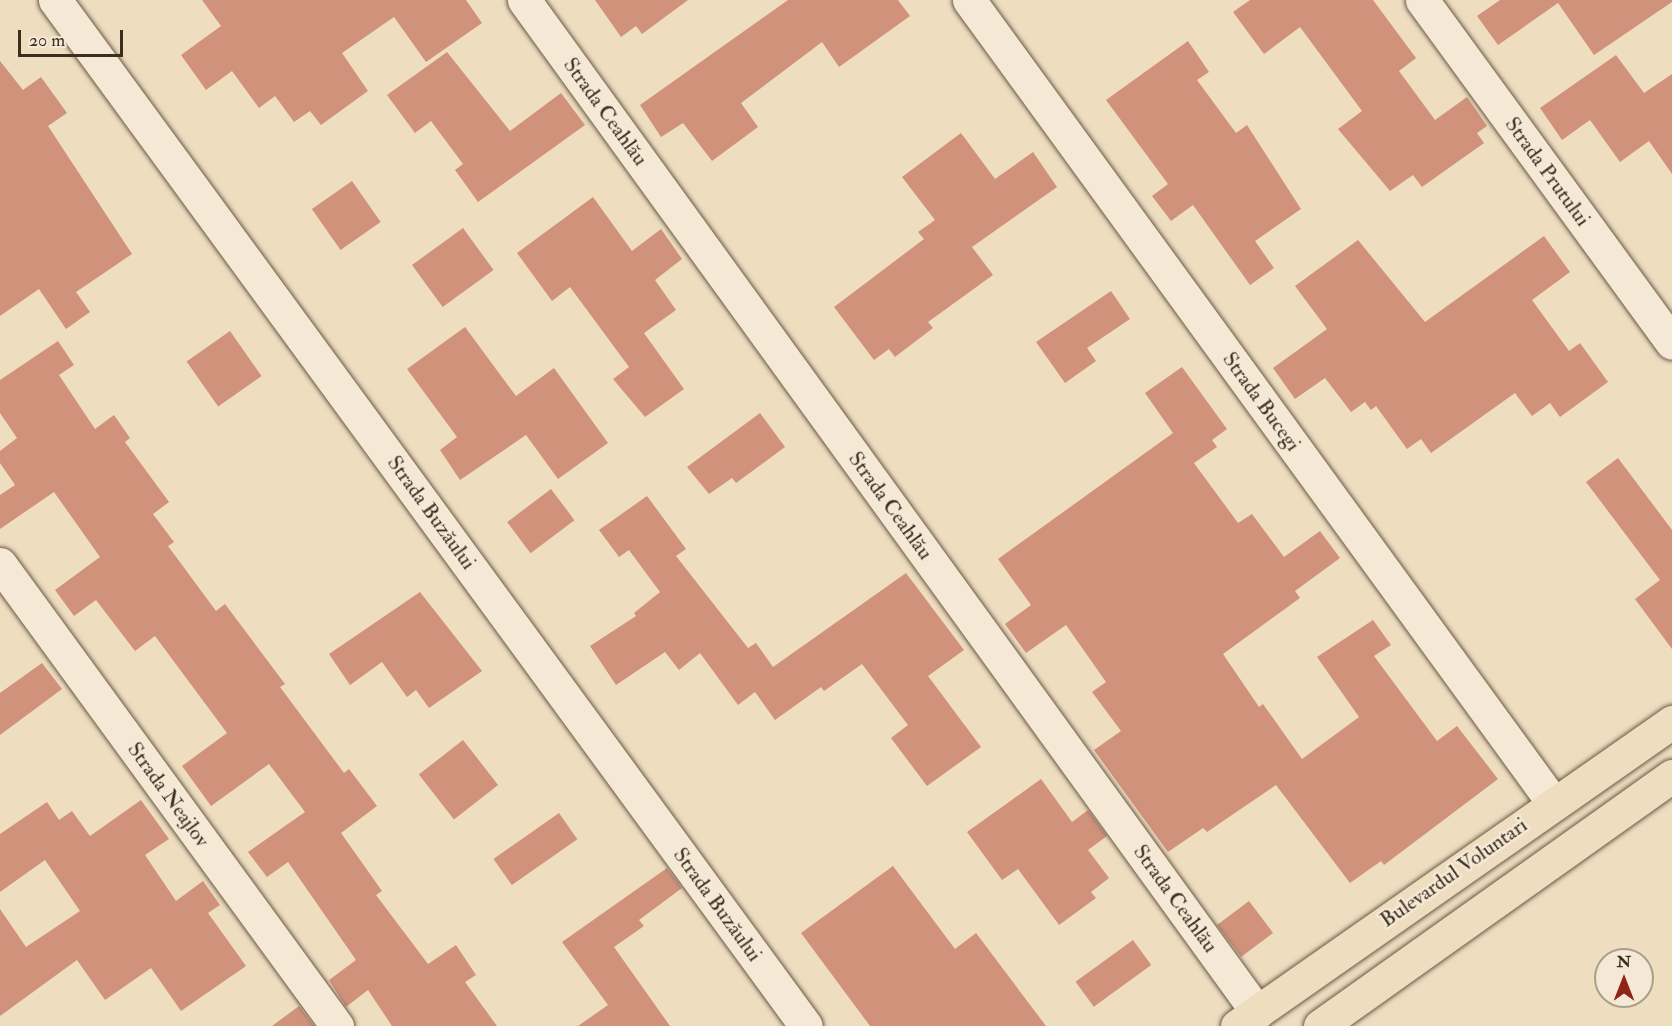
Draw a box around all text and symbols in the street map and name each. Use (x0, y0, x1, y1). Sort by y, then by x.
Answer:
scale bar (21, 18, 126, 56)
text: 20 m (29, 29, 65, 52)
street label: Strada Ceahlău (557, 53, 653, 171)
street label: Strada Prutului (1499, 113, 1595, 231)
street label: Strada Bucegi (1217, 348, 1305, 456)
street label: Strada Ceahlău (842, 447, 938, 565)
street label: Strada Buzăului (381, 451, 481, 575)
street label: Strada Neajlov (122, 738, 214, 852)
street label: Bulevardul Voluntari (1376, 813, 1532, 933)
street label: Strada Ceahlău (1127, 840, 1223, 958)
street label: Strada Buzăului (667, 843, 767, 967)
north arrow (1594, 948, 1654, 1008)
text: N (1617, 952, 1631, 972)

